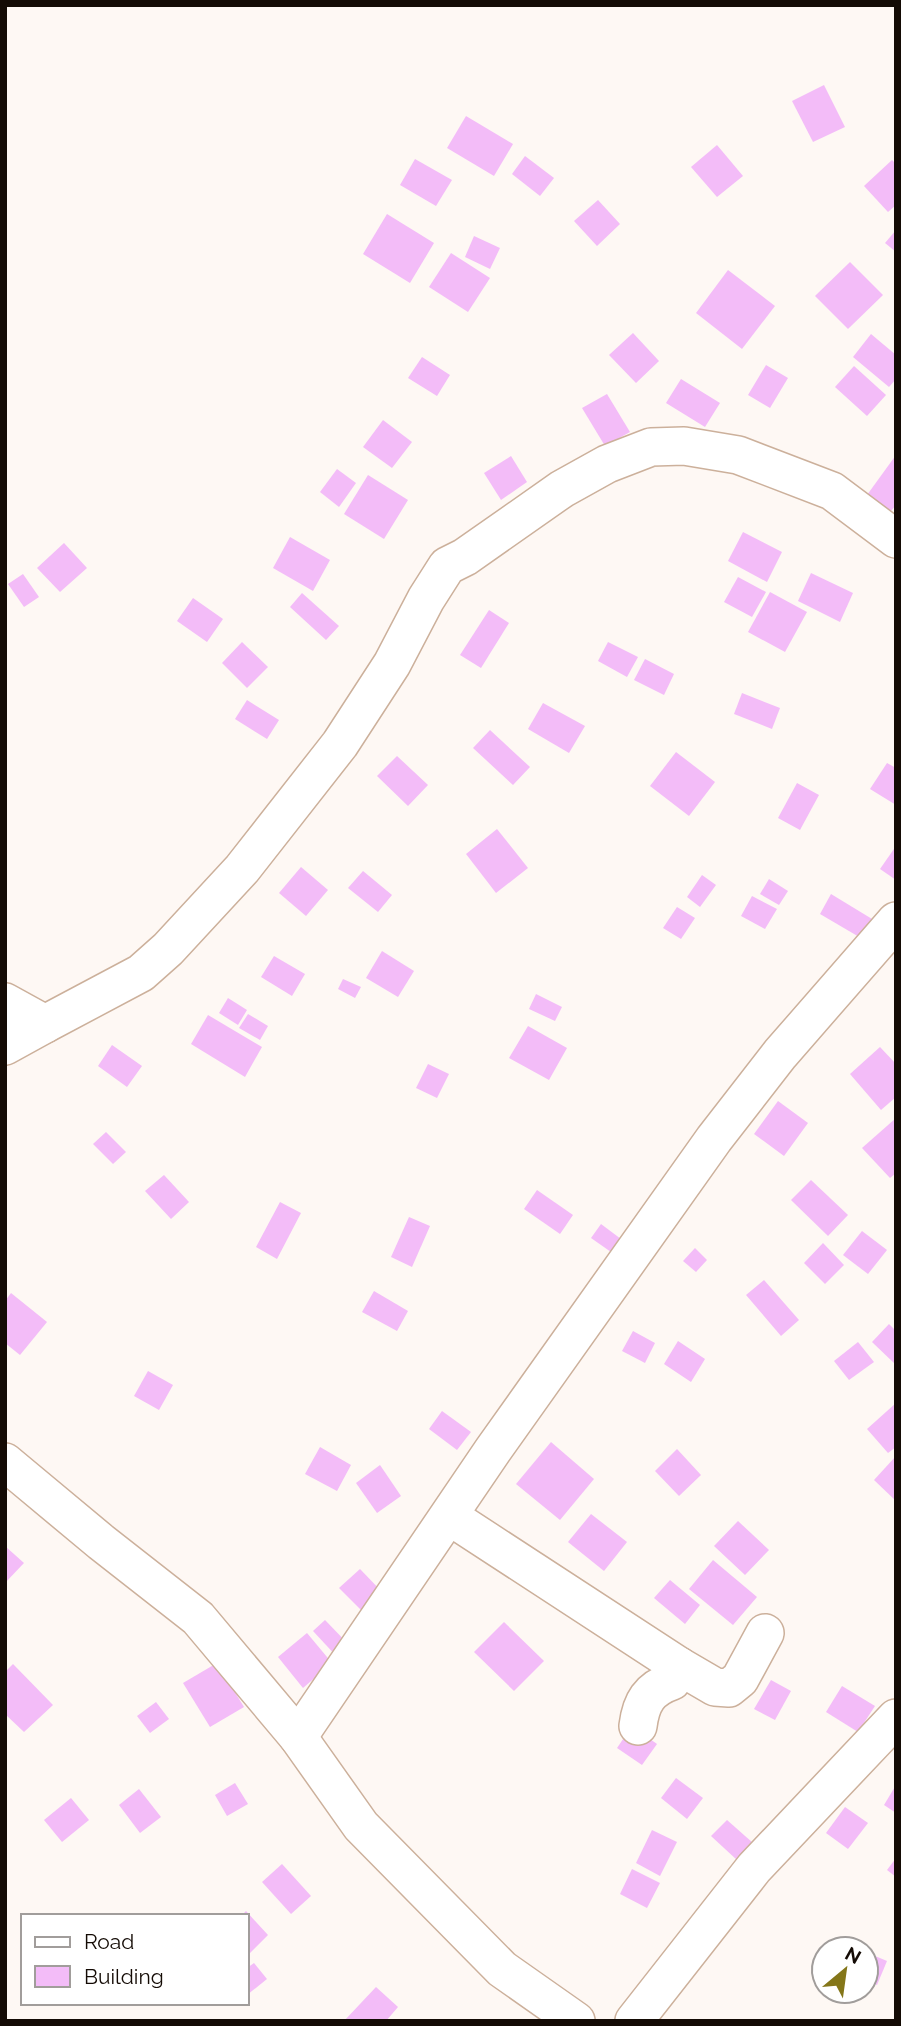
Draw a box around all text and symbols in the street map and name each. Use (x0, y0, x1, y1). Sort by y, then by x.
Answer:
legend (21, 1914, 248, 2005)
text: Road (84, 1929, 134, 1954)
north arrow (810, 1935, 880, 2005)
text: N (842, 1942, 865, 1968)
text: Building (84, 1964, 164, 1989)

